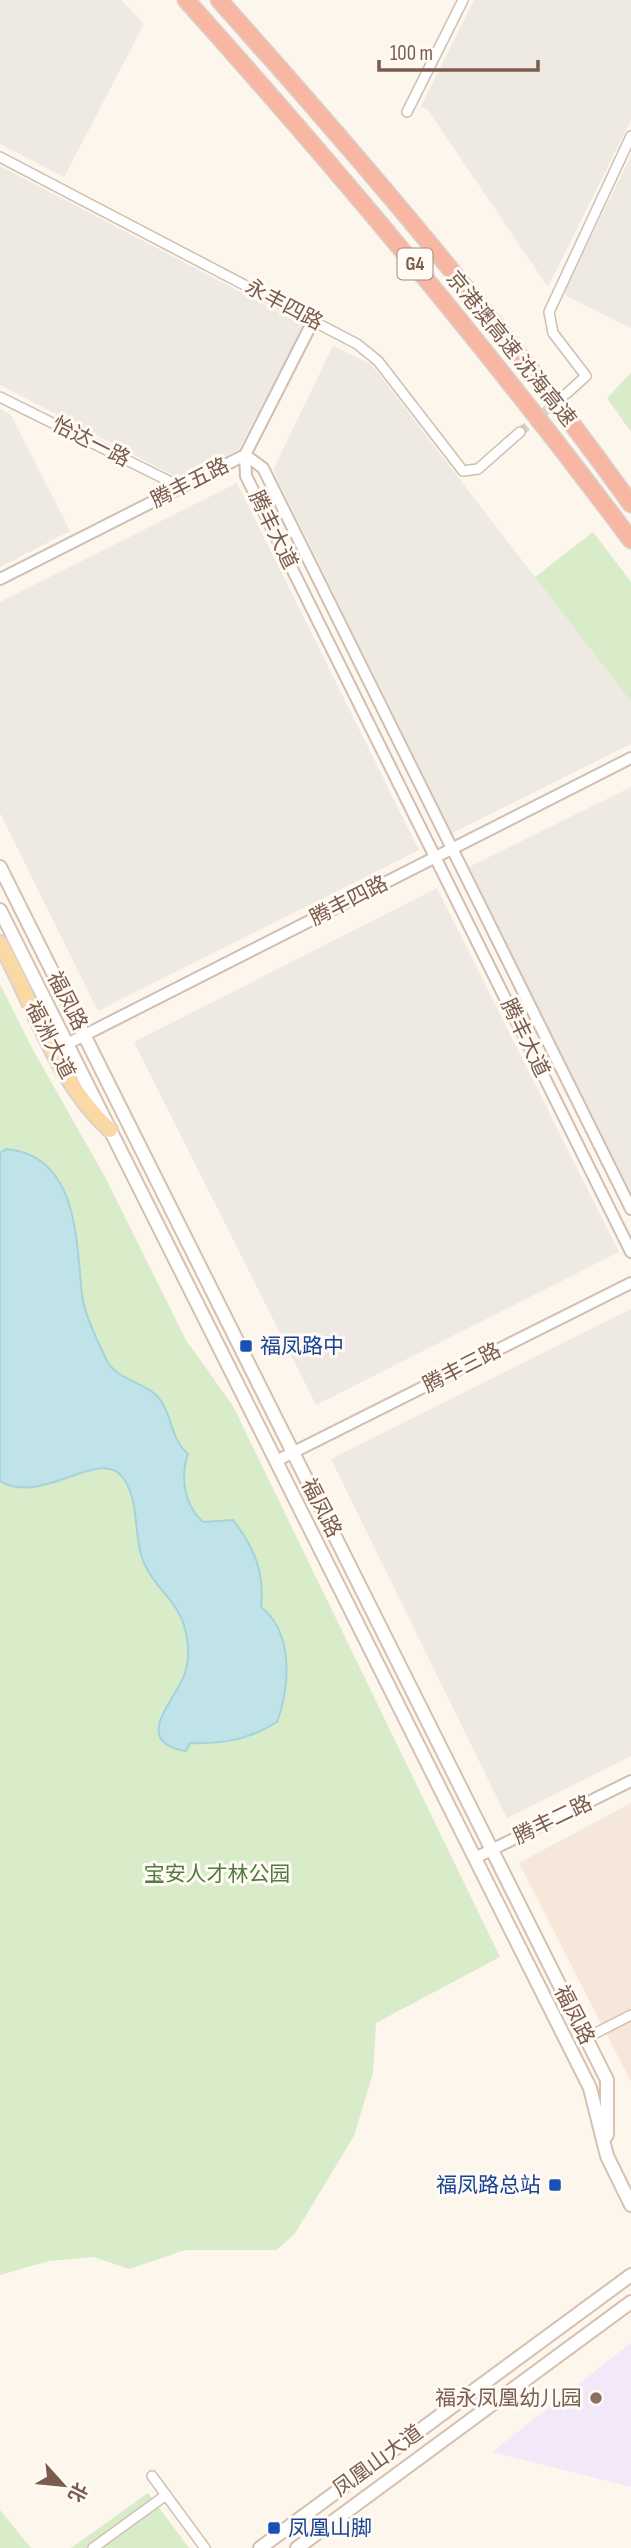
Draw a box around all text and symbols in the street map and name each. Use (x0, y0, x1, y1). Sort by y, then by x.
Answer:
scale bar (379, 28, 538, 72)
text: 100 m (390, 41, 433, 66)
road number: G4 (398, 248, 432, 280)
street label: 京港澳高速 沈海高速 (441, 266, 581, 432)
street label: 永丰四路 (241, 274, 327, 336)
street label: 怡达一路 (48, 412, 134, 472)
street label: 腾丰五路 (147, 453, 233, 513)
street label: 腾丰大道 (243, 487, 303, 573)
street label: 腾丰四路 (306, 871, 392, 931)
street label: 福凤路 (42, 967, 92, 1035)
street label: 腾丰大道 (495, 995, 555, 1081)
street label: 福洲大道 (20, 997, 80, 1083)
place label: 福凤路中 (260, 1334, 344, 1359)
marker: 福凤路中 (238, 1338, 254, 1354)
street label: 腾丰三路 (419, 1338, 505, 1398)
street label: 福凤路 (296, 1474, 346, 1542)
street label: 腾丰二路 (510, 1790, 596, 1850)
park label: 宝安人才林公园 (144, 1862, 291, 1887)
street label: 福凤路 (549, 1981, 599, 2049)
place label: 福凤路总站 (436, 2173, 541, 2198)
marker: 福凤路总站 (547, 2177, 563, 2193)
place label: 福永凤凰幼儿园 (435, 2386, 582, 2411)
marker: 福永凤凰幼儿园 (588, 2390, 604, 2406)
street label: 凤凰山大道 (328, 2420, 428, 2502)
north arrow (28, 2450, 98, 2520)
text: 北 (62, 2478, 91, 2506)
place label: 凤凰山脚 (288, 2516, 372, 2541)
marker: 凤凰山脚 (266, 2520, 282, 2536)

